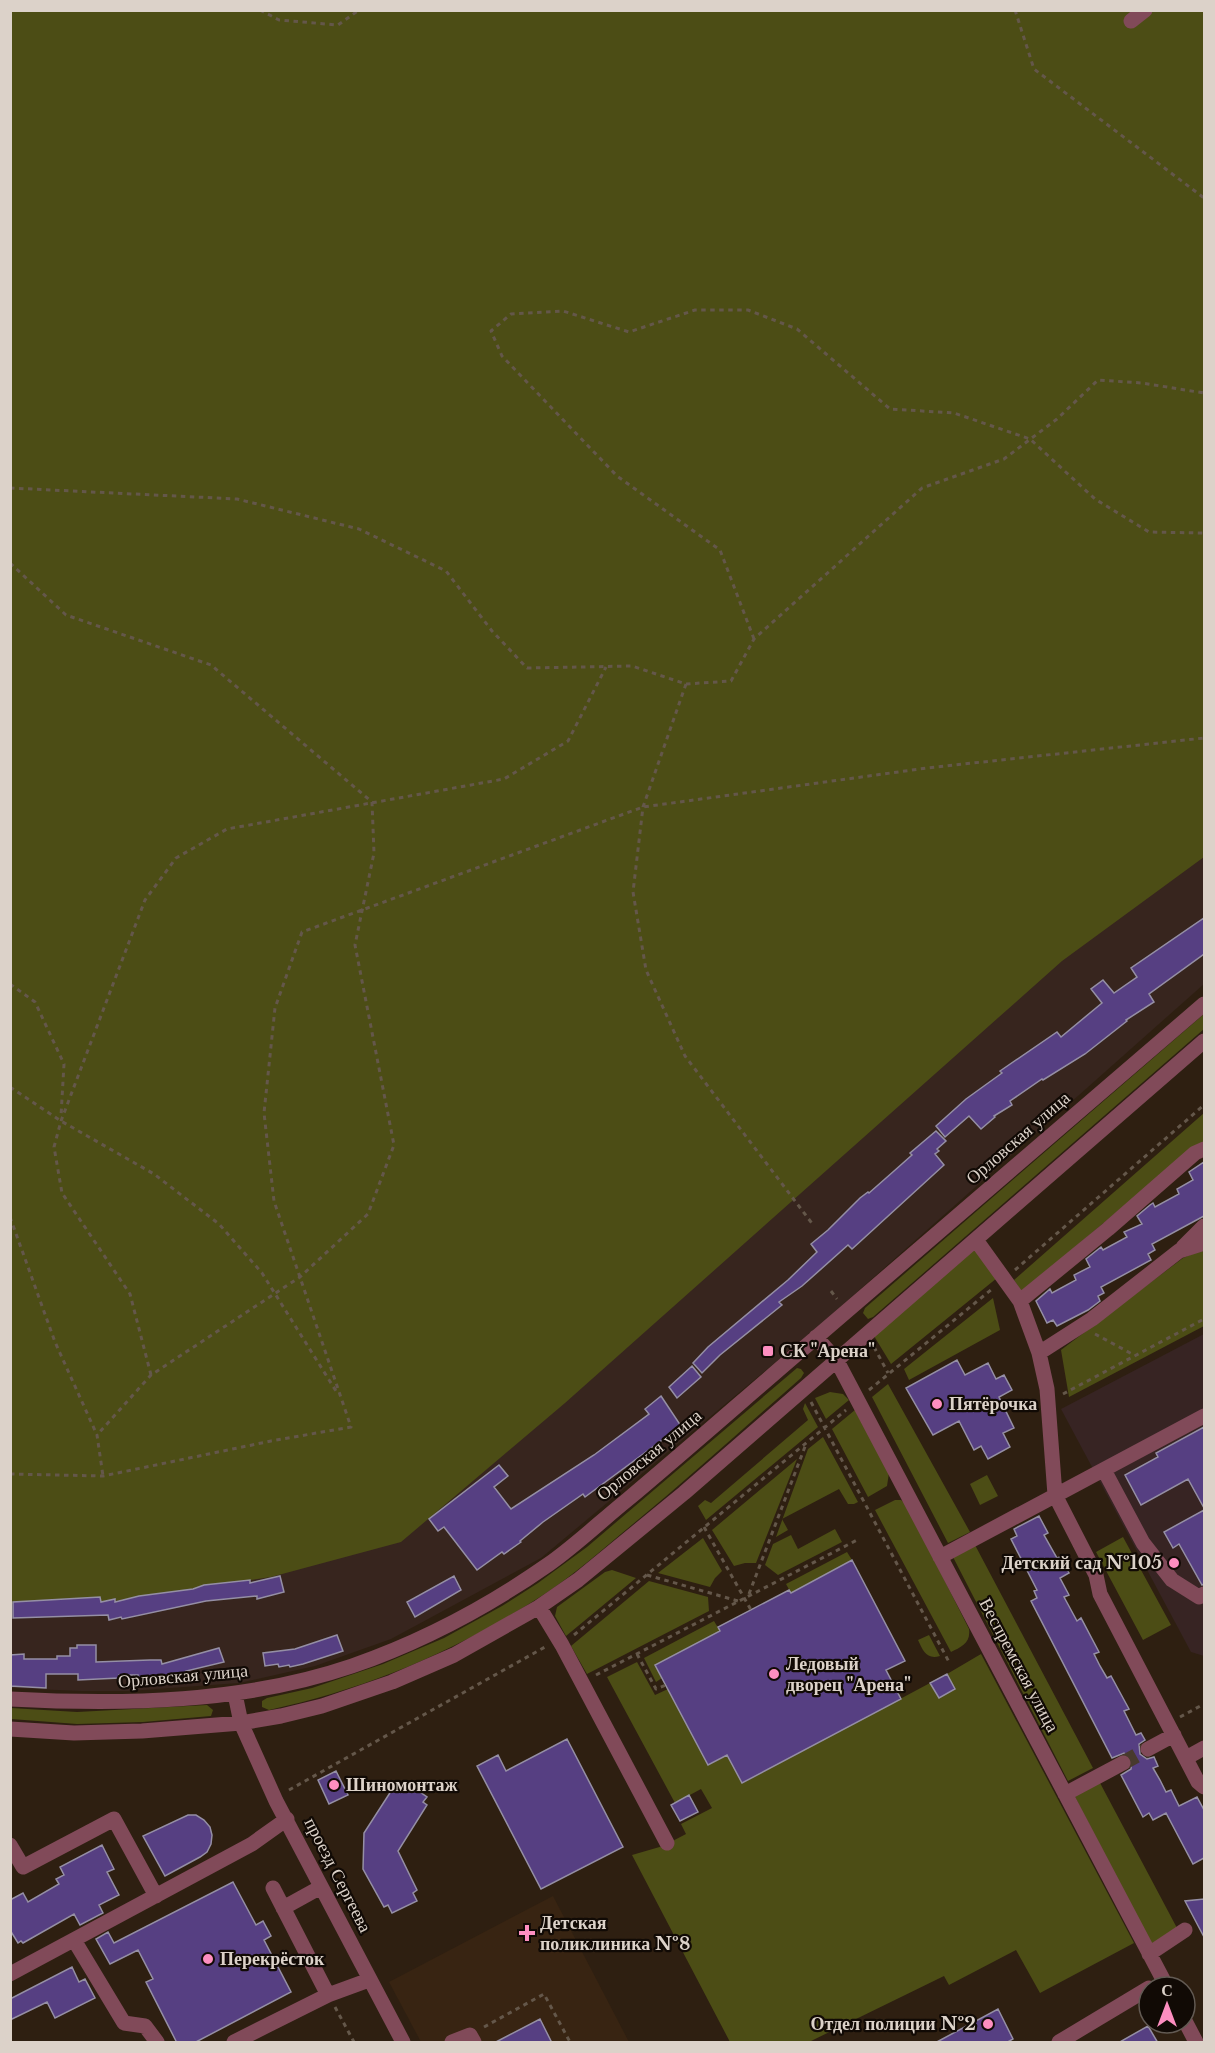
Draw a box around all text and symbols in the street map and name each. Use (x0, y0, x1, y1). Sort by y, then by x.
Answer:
street label: Орловская улица (962, 1087, 1074, 1189)
place label: СК "Арена" (780, 1340, 875, 1362)
marker: СК "Арена" (761, 1344, 775, 1358)
place label: Пятёрочка (949, 1393, 1037, 1415)
marker: Пятёрочка (930, 1397, 944, 1411)
street label: Орловская улица (592, 1405, 706, 1505)
place label: Детский сад №105 (1001, 1552, 1162, 1574)
marker: Детский сад №105 (1167, 1556, 1181, 1570)
street label: Веспремская улица (974, 1594, 1064, 1736)
place label: Ледовый дворец "Арена" (786, 1653, 911, 1696)
street label: Орловская улица (117, 1659, 249, 1693)
marker: Ледовый дворец "Арена" (767, 1667, 781, 1681)
place label: Шиномонтаж (346, 1774, 459, 1796)
marker: Шиномонтаж (327, 1778, 341, 1792)
street label: проезд Сергеева (300, 1814, 376, 1936)
place label: Детская поликлиника №8 (540, 1912, 690, 1955)
marker: Детская поликлиника №8 (518, 1924, 536, 1942)
place label: Перекрёсток (220, 1948, 325, 1970)
marker: Перекрёсток (201, 1952, 215, 1966)
north arrow (1137, 1975, 1197, 2035)
text: С (1161, 1980, 1173, 2000)
place label: Отдел полиции №2 (810, 2013, 976, 2035)
marker: Отдел полиции №2 (981, 2017, 995, 2031)

